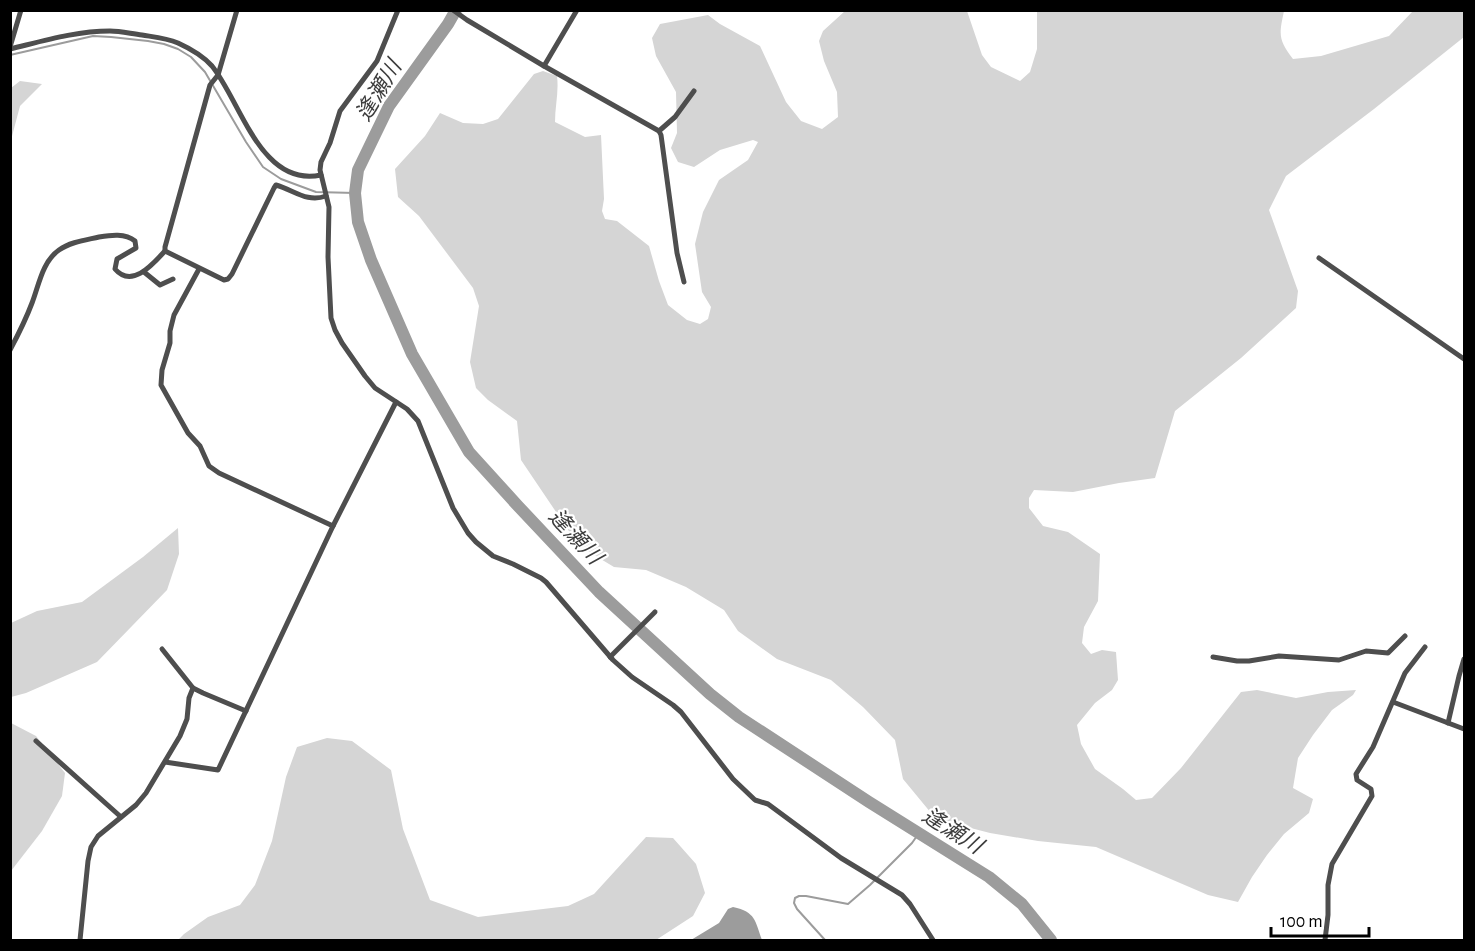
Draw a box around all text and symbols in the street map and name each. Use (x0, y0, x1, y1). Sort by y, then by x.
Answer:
water label: 逢瀬川 (352, 54, 406, 124)
water label: 逢瀬川 (545, 504, 608, 570)
water label: 逢瀬川 (919, 803, 989, 859)
scale bar (1271, 900, 1368, 938)
text: 100 m (1280, 913, 1323, 931)

